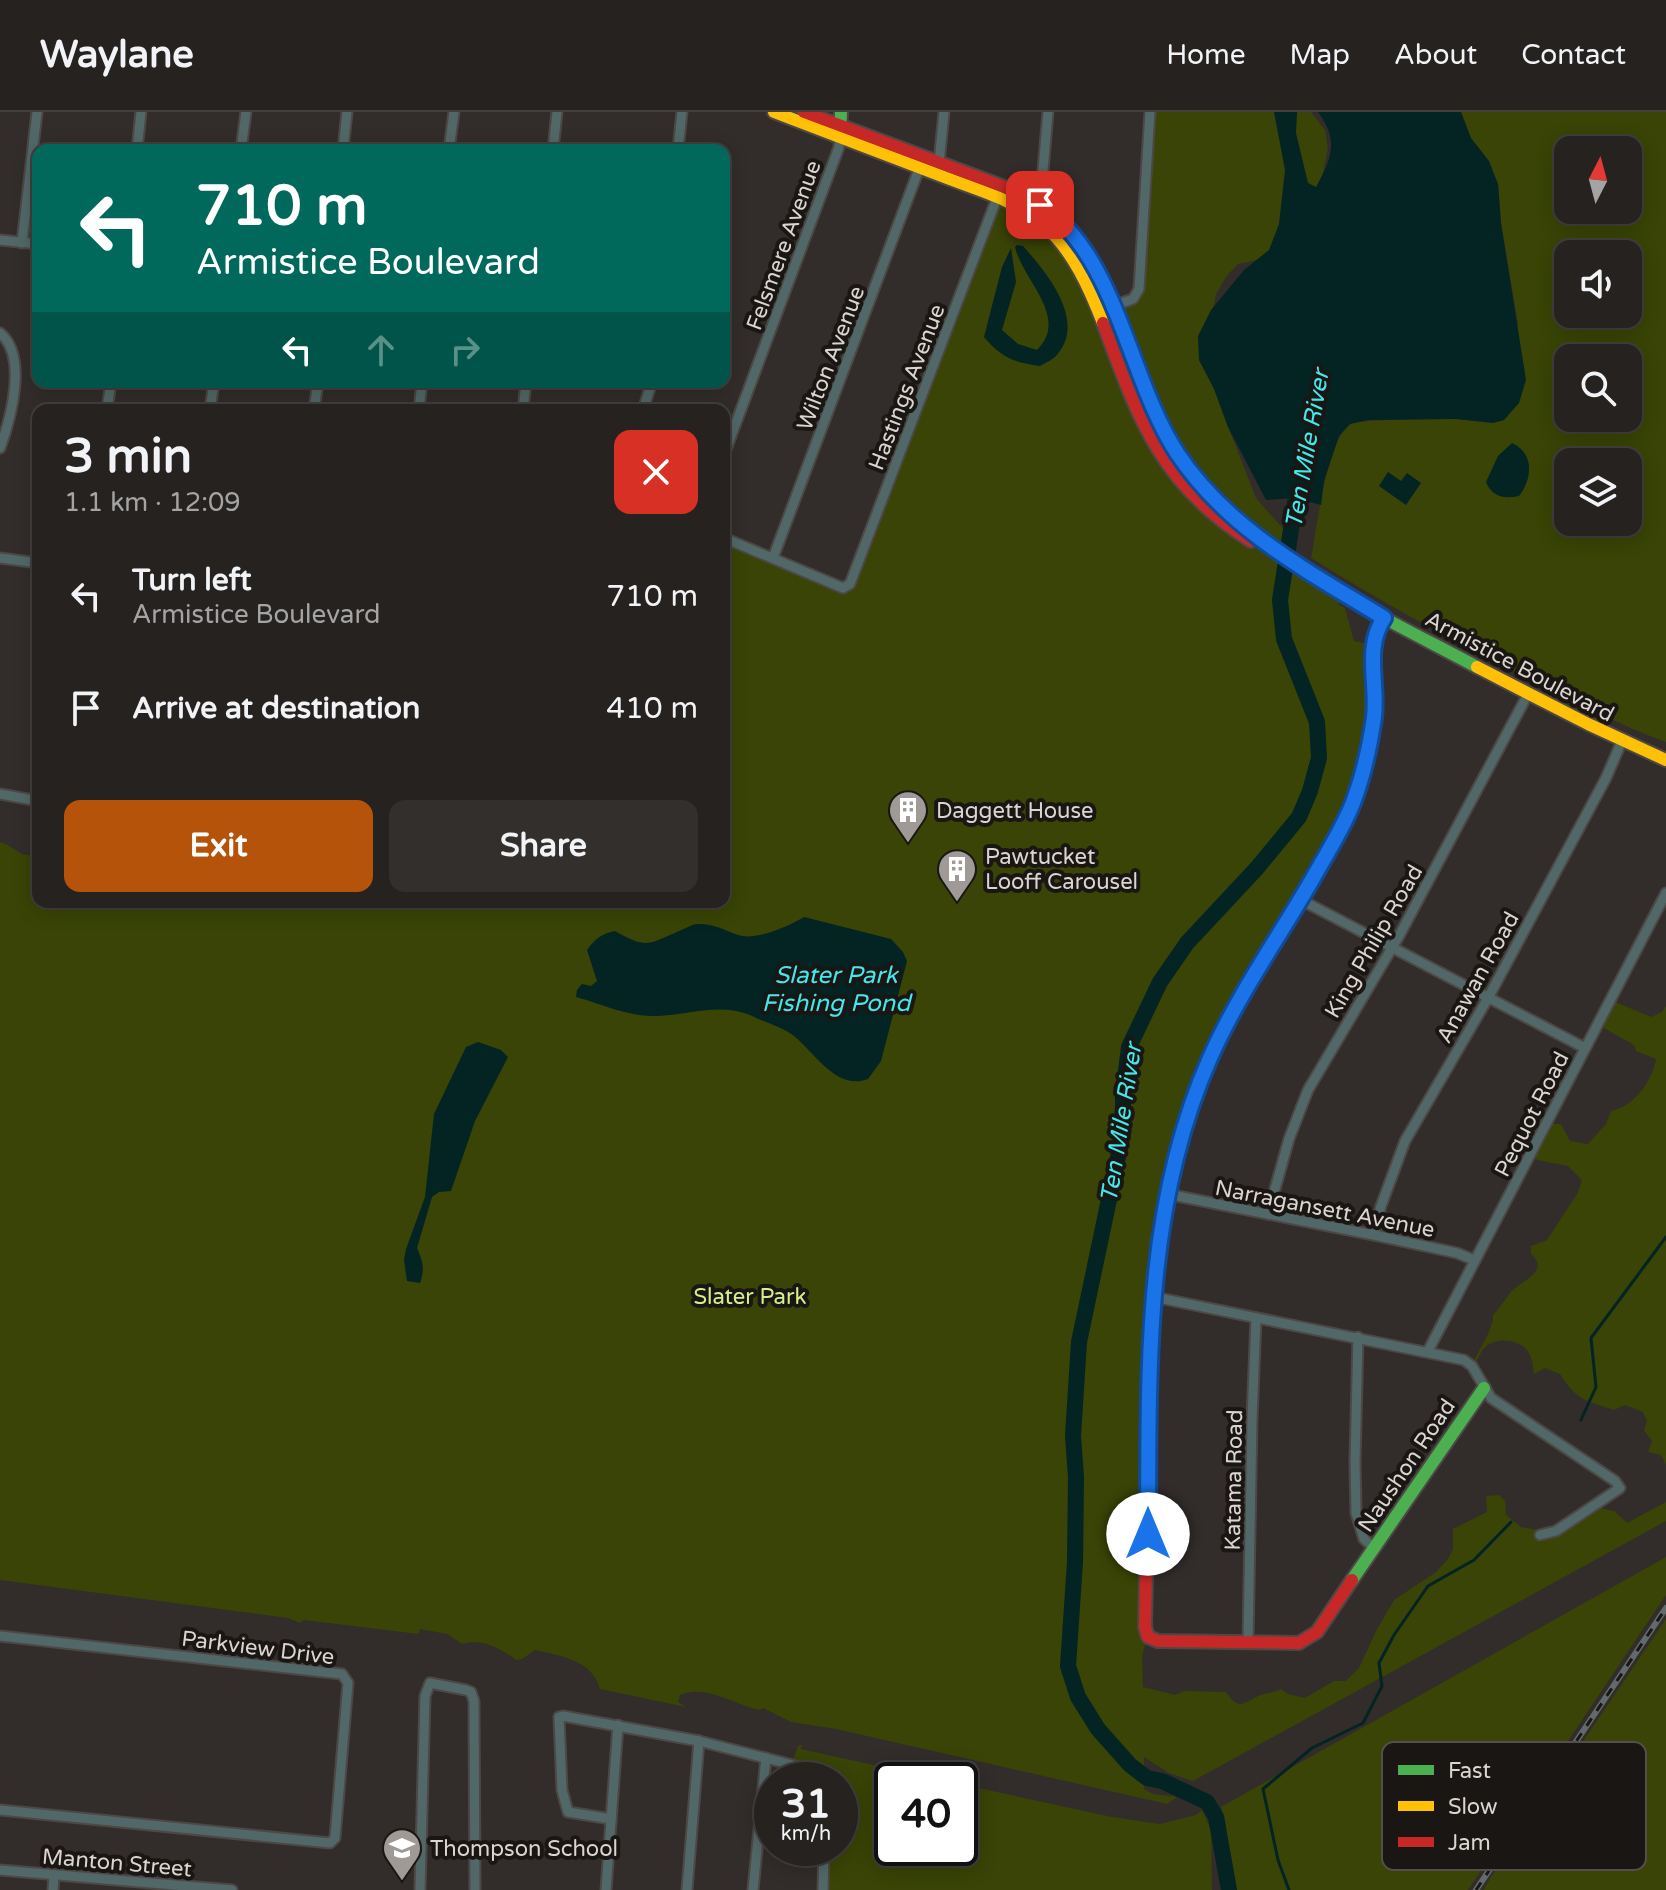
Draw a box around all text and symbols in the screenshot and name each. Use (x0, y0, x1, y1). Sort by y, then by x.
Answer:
text: Waylane (40, 32, 194, 78)
text: Home (1166, 38, 1246, 72)
text: Map (1290, 38, 1350, 72)
text: About (1394, 38, 1477, 72)
text: Contact (1521, 38, 1626, 72)
north arrow (1554, 136, 1642, 224)
map controls (1554, 136, 1642, 536)
street label: Felsmere Avenue (741, 157, 827, 334)
pin (1006, 171, 1074, 239)
text: 710 m (196, 173, 367, 240)
icon: left (64, 176, 168, 280)
icon: arrive (1018, 183, 1062, 227)
button: sound (1554, 240, 1642, 328)
text: Armistice Boulevard (196, 241, 540, 284)
street label: Wilton Avenue (791, 283, 870, 434)
street label: Hastings Avenue (863, 301, 951, 474)
icon: left (275, 328, 319, 372)
icon: ahead (359, 328, 403, 372)
icon: right (443, 328, 487, 372)
button: search (1554, 344, 1642, 432)
water label: Ten Mile River (1279, 365, 1336, 531)
text: 3 min (64, 428, 192, 486)
button: close (614, 430, 698, 514)
button: layers (1554, 448, 1642, 536)
text: 1.1 km · 12:09 (64, 487, 241, 518)
text: Turn left (132, 562, 251, 599)
icon: left (64, 574, 108, 618)
text: 710 m (606, 578, 698, 615)
text: Armistice Boulevard (132, 599, 380, 630)
street label: Armistice Boulevard (1421, 606, 1618, 728)
icon: arrive (64, 686, 108, 730)
text: Arrive at destination (132, 690, 420, 727)
text: 410 m (606, 690, 698, 727)
building icon: Daggett House (887, 789, 929, 844)
place label: Daggett House (936, 798, 1094, 824)
button: Exit (64, 800, 373, 892)
button: Share (389, 800, 698, 892)
place label: Pawtucket Looff Carousel (985, 844, 1138, 895)
building icon: Pawtucket Looff Carousel (936, 848, 978, 903)
street label: King Philip Road (1319, 860, 1428, 1023)
street label: Anawan Road (1431, 907, 1525, 1048)
water label: Slater Park Fishing Pond (762, 961, 913, 1018)
water label: Ten Mile River (1095, 1039, 1149, 1205)
street label: Pequot Road (1489, 1048, 1575, 1181)
street label: Narragansett Avenue (1213, 1175, 1437, 1243)
park label: Slater Park (694, 1284, 806, 1310)
street label: Naushon Road (1353, 1394, 1461, 1537)
street label: Katama Road (1220, 1409, 1248, 1551)
position arrow (1106, 1492, 1190, 1576)
street label: Parkview Drive (180, 1626, 336, 1670)
legend (1382, 1742, 1646, 1870)
text: Fast (1448, 1758, 1491, 1784)
speed limit sign: 40 (874, 1762, 978, 1866)
text: 31 (781, 1780, 831, 1828)
text: Slow (1448, 1794, 1498, 1820)
text: km/h (781, 1822, 831, 1846)
school or university icon: Thompson School (381, 1827, 423, 1882)
text: Jam (1448, 1830, 1491, 1856)
place label: Thompson School (430, 1836, 618, 1862)
street label: Manton Street (41, 1843, 193, 1882)

